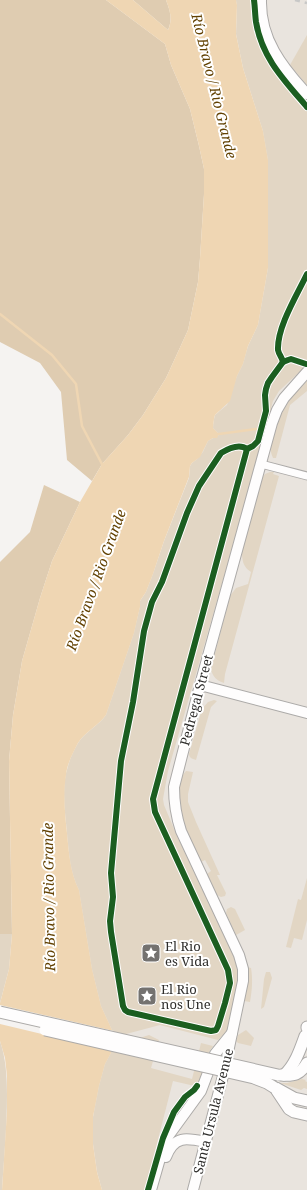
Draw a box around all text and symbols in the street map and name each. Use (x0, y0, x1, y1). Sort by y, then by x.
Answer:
water label: Río Bravo / Rio Grande (187, 10, 242, 160)
water label: Río Bravo / Rio Grande (61, 507, 130, 654)
street label: Pedregal Street (175, 652, 217, 748)
water label: Río Bravo / Rio Grande (38, 822, 59, 972)
place label: El Rio es Vida (165, 937, 209, 970)
place icon: El Rio es Vida (140, 942, 162, 964)
place label: El Rio nos Une (161, 980, 211, 1013)
place icon: El Rio nos Une (136, 985, 158, 1007)
street label: Santa Ursula Avenue (189, 1046, 237, 1176)

